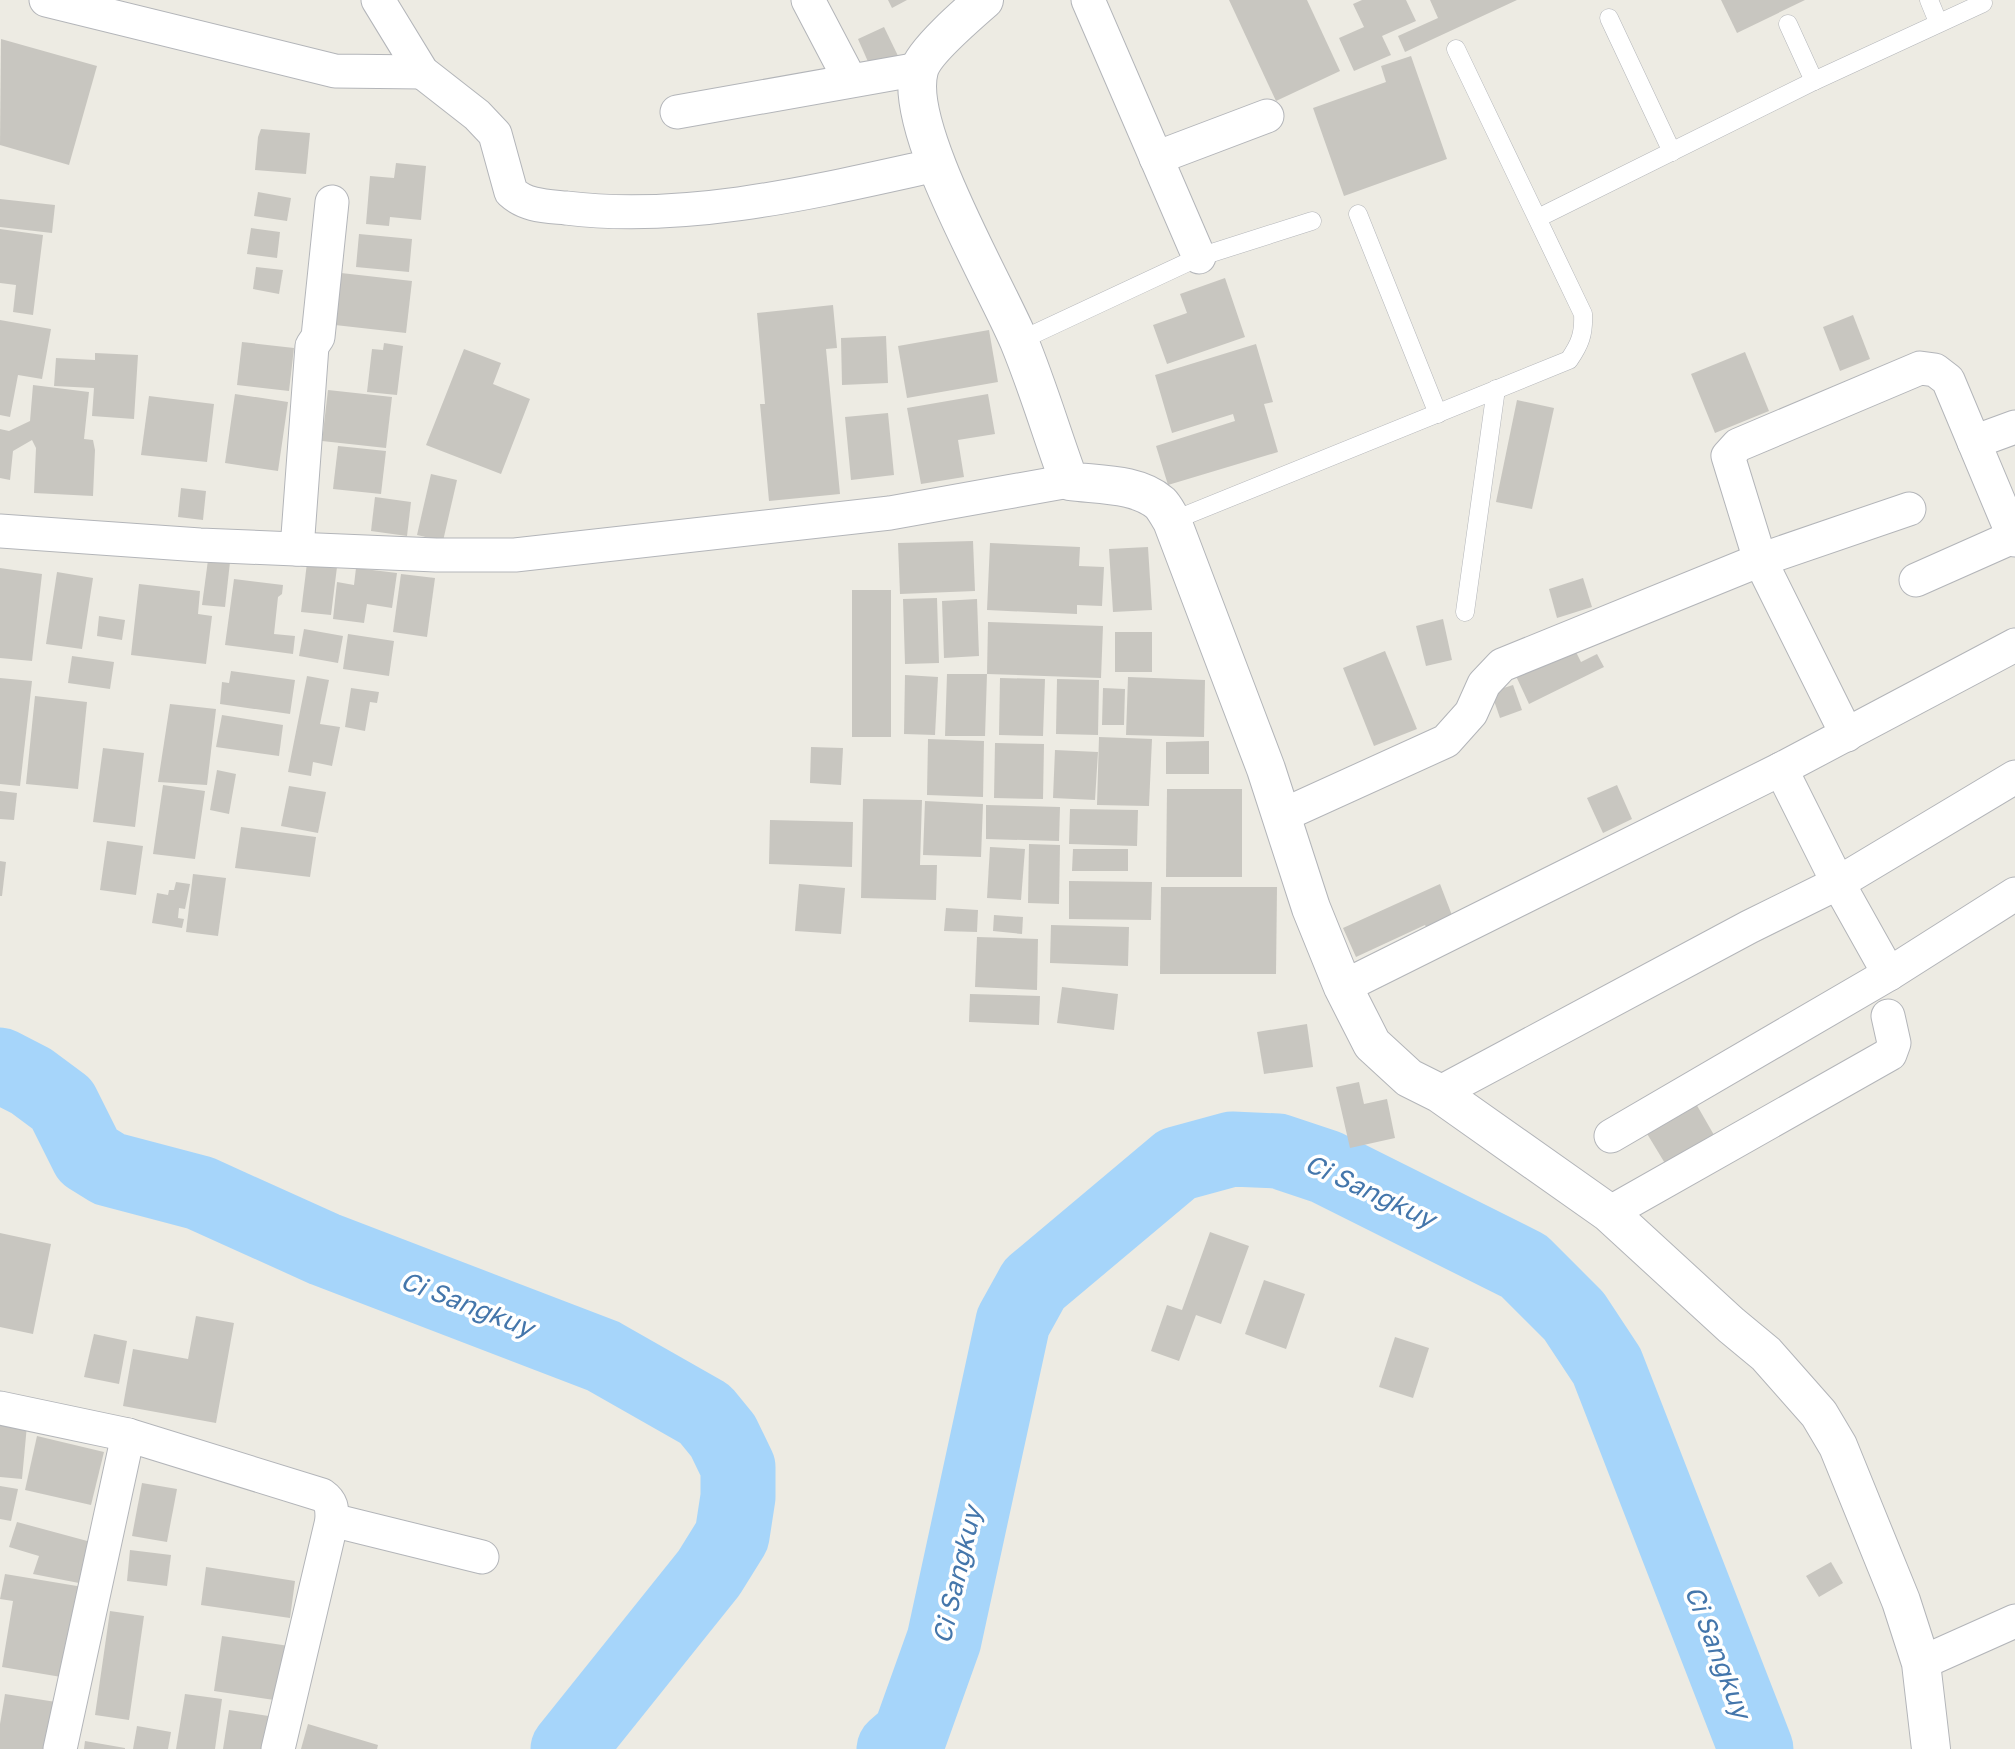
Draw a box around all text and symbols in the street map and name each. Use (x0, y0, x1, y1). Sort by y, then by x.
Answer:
water label: Ci Sangkuy (1300, 1147, 1443, 1236)
water label: Ci Sangkuy (397, 1264, 541, 1344)
water label: Ci Sangkuy (926, 1500, 988, 1646)
water label: Ci Sangkuy (1679, 1581, 1759, 1726)

